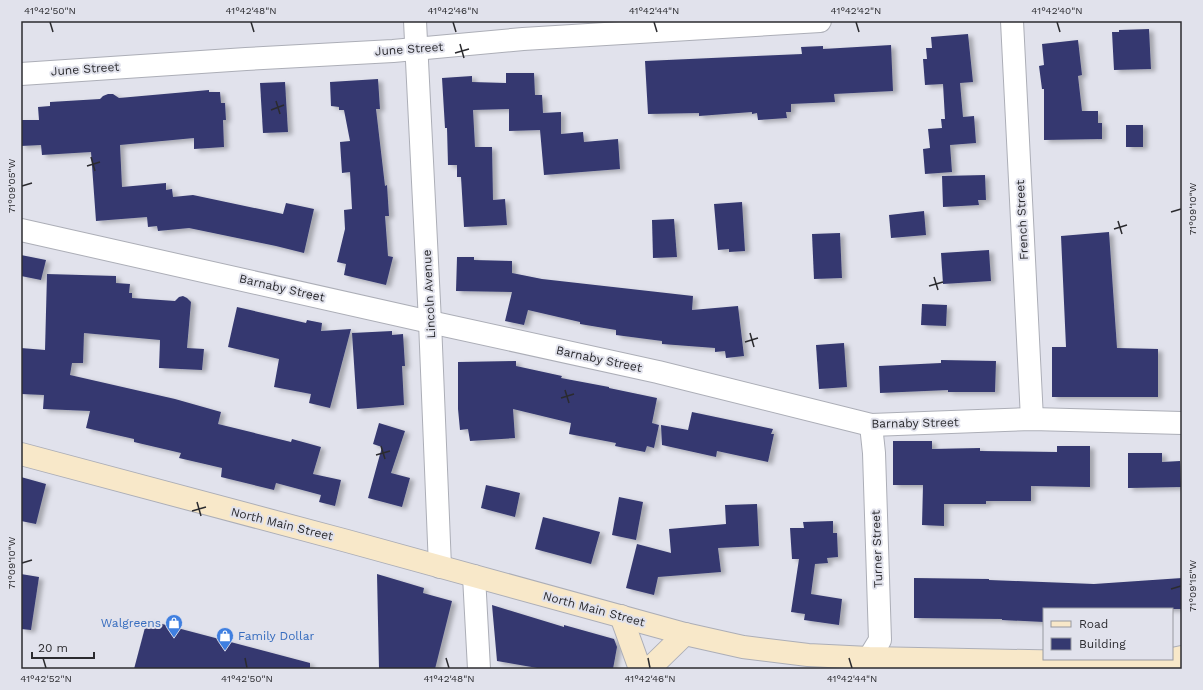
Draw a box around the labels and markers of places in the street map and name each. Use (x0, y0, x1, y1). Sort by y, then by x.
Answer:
shop icon: Walgreens (164, 613, 184, 638)
place label: Walgreens (101, 616, 161, 630)
shop icon: Family Dollar (215, 626, 235, 651)
place label: Family Dollar (238, 629, 314, 643)

